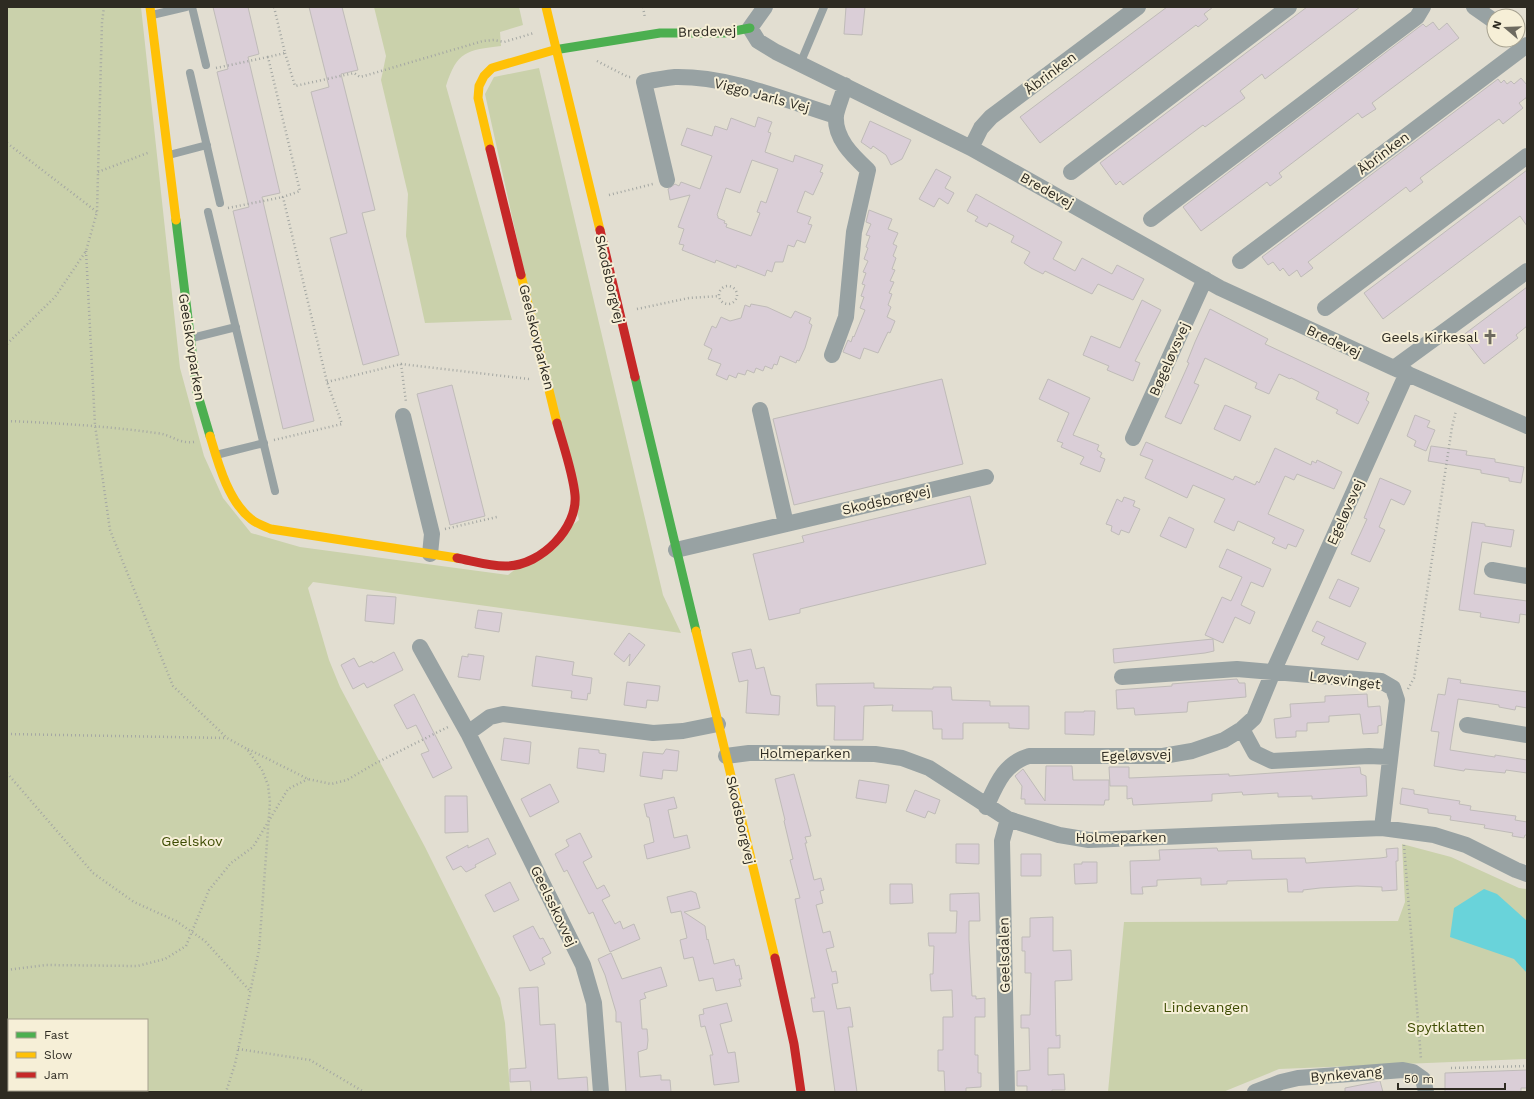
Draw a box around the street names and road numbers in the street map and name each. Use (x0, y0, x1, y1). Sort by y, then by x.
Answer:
street label: Bredevej (678, 22, 736, 40)
street label: Åbrinken (1021, 48, 1079, 98)
street label: Viggo Jarls Vej (713, 75, 811, 115)
street label: Åbrinken (1354, 128, 1412, 178)
street label: Bredevej (1018, 169, 1076, 211)
street label: Skodsborgvej (592, 233, 628, 325)
street label: Geelskovparken (516, 283, 558, 391)
street label: Geelskovparken (176, 292, 208, 402)
street label: Bøgeløvsvej (1146, 320, 1192, 398)
street label: Bredevej (1304, 321, 1364, 361)
street label: Egeløvsvej (1323, 477, 1367, 547)
street label: Skodsborgvej (840, 482, 932, 518)
street label: Løvsvinget (1308, 668, 1382, 692)
street label: Holmeparken (759, 745, 851, 761)
street label: Egeløvsvej (1100, 746, 1172, 764)
street label: Skodsborgvej (723, 774, 759, 866)
street label: Holmeparken (1075, 829, 1167, 845)
street label: Geelsskovvej (528, 863, 580, 949)
street label: Geelsdalen (995, 917, 1013, 993)
street label: Bynkevang (1310, 1063, 1383, 1085)

